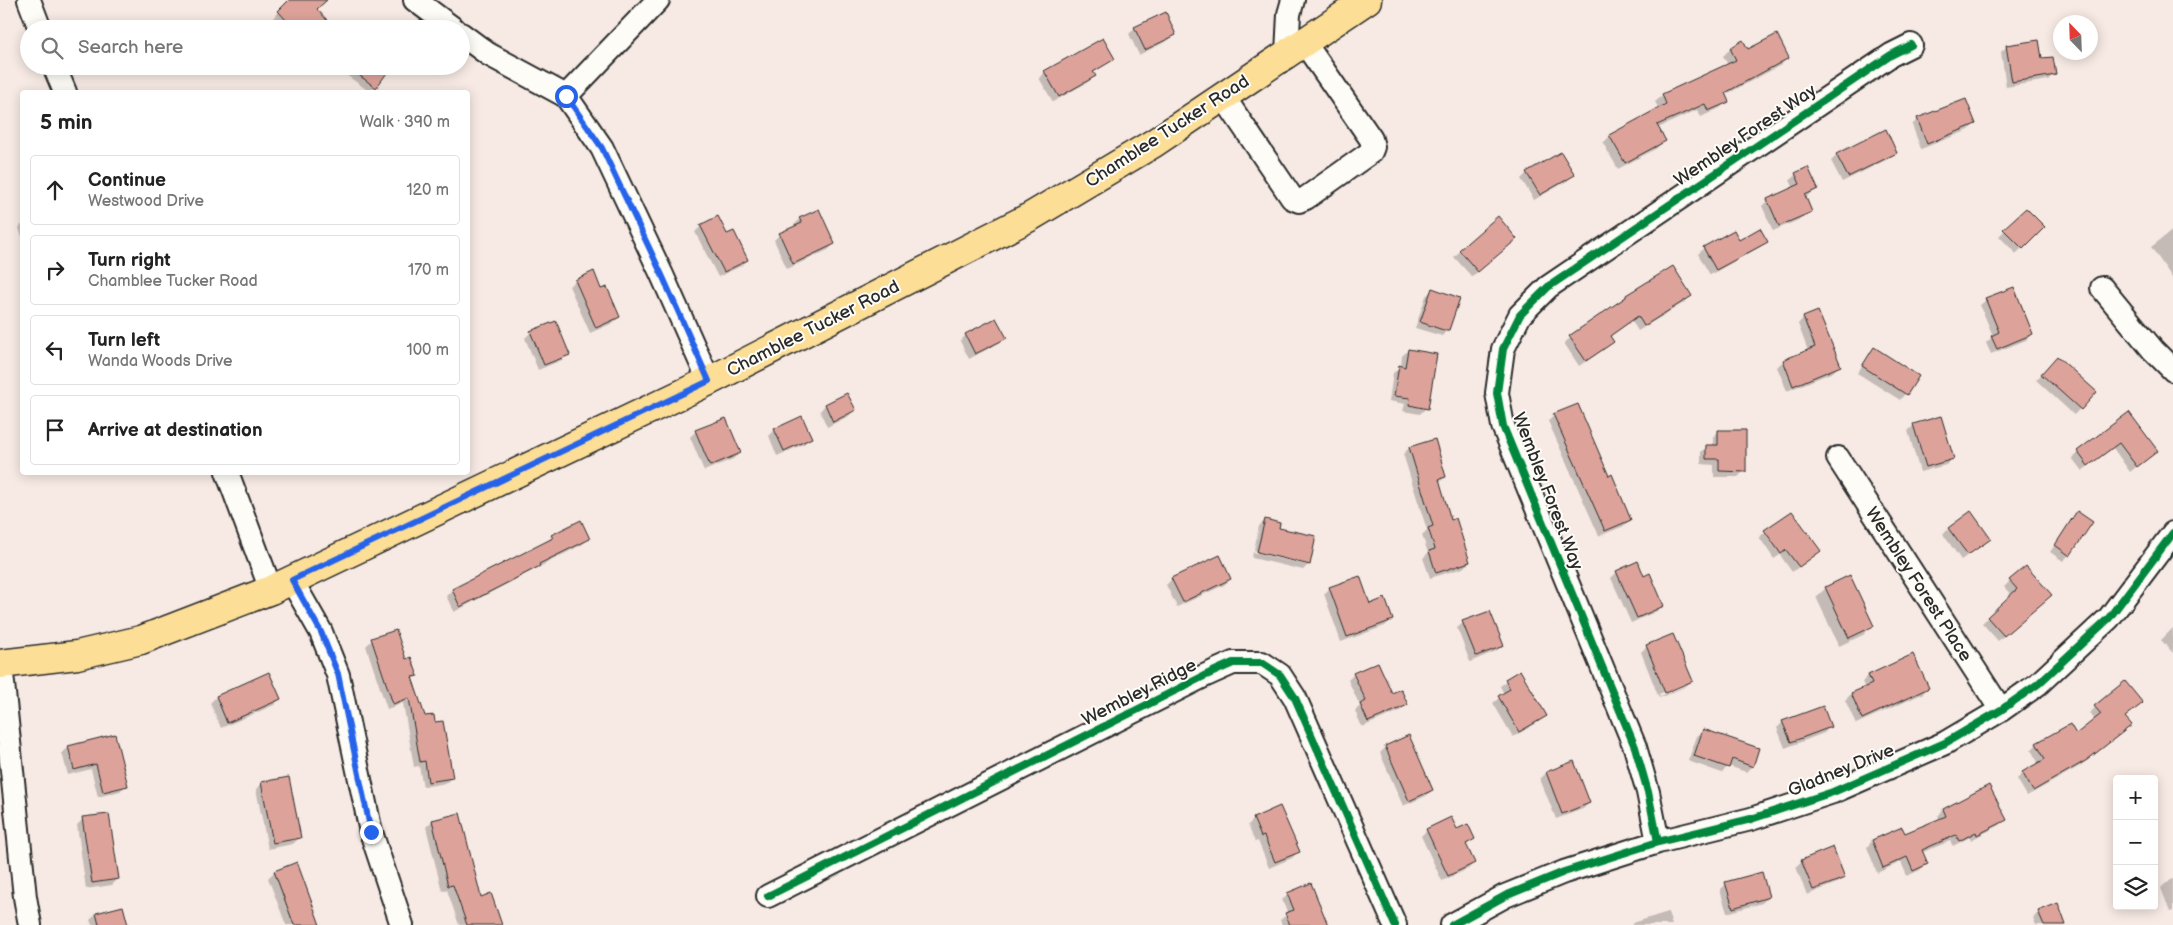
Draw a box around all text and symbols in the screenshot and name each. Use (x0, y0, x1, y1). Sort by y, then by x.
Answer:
north arrow (2053, 15, 2098, 60)
search box (20, 20, 470, 75)
icon: search (38, 34, 66, 62)
text: Search here (78, 36, 183, 59)
street label: Chamblee Tucker Road (1082, 71, 1253, 192)
street label: Wembley Forest Way (1670, 80, 1821, 191)
route start (555, 85, 578, 108)
text: 5 min (40, 110, 93, 135)
text: Walk · 390 m (359, 113, 450, 132)
text: Continue (88, 169, 166, 192)
icon: ahead (41, 176, 69, 204)
text: 120 m (406, 181, 449, 200)
text: Westwood Drive (88, 192, 204, 211)
text: Turn right (88, 249, 171, 272)
icon: right (41, 256, 69, 284)
text: 170 m (408, 261, 449, 280)
text: Chamblee Tucker Road (88, 272, 258, 291)
street label: Chamblee Tucker Road (723, 276, 903, 381)
text: Turn left (88, 329, 160, 352)
icon: left (41, 336, 69, 364)
text: 100 m (406, 341, 449, 360)
text: Wanda Woods Drive (88, 352, 233, 371)
street label: Wembley Forest Way (1508, 409, 1588, 574)
icon: arrive (41, 416, 69, 444)
text: Arrive at destination (88, 419, 263, 442)
street label: Wembley Forest Place (1861, 503, 1976, 666)
street label: Wembley Ridge (1078, 654, 1200, 730)
street label: Gladney Drive (1785, 740, 1898, 801)
map controls (2113, 775, 2158, 910)
button: + (2113, 775, 2158, 820)
button: − (2113, 820, 2158, 865)
route end (360, 821, 383, 844)
button: layers (2113, 865, 2158, 910)

